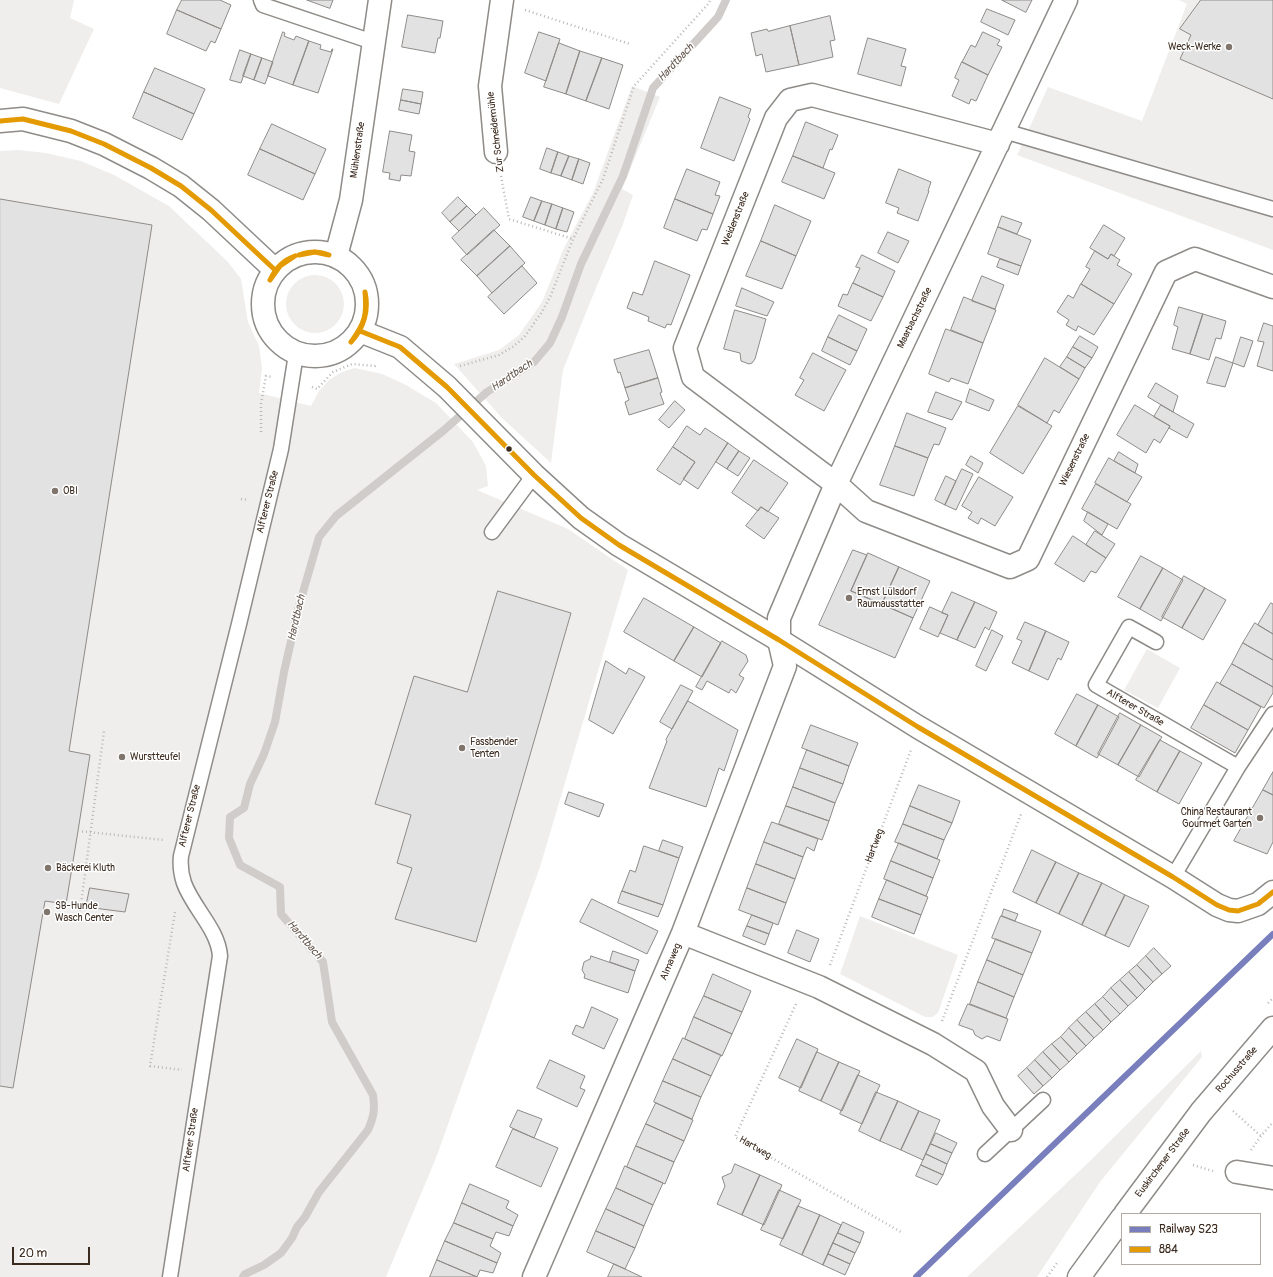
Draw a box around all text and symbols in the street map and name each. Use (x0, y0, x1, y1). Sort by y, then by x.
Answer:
water label: Hardtbach (655, 41, 697, 85)
place label: Weck-Werke (1168, 41, 1221, 53)
marker: Weck-Werke (1224, 42, 1234, 52)
street label: Zur Schneidemühle (485, 91, 507, 173)
street label: Mühlenstraße (348, 121, 368, 179)
street label: Weidenstraße (720, 190, 752, 248)
street label: Maarbachstraße (895, 285, 935, 351)
water label: Hardtbach (489, 357, 535, 395)
street label: Wiesenstraße (1057, 432, 1093, 488)
unlabelled marker (504, 444, 514, 454)
street label: Alfterer Straße (254, 469, 282, 535)
place label: OBI (63, 485, 78, 497)
marker: OBI (50, 486, 60, 496)
place label: Ernst Lülsdorf Raumausstatter (857, 586, 924, 610)
marker: Ernst Lülsdorf Raumausstatter (844, 593, 854, 603)
water label: Hardtbach (285, 594, 309, 642)
street label: Alfterer Straße (1104, 687, 1166, 729)
place label: Fassbender Tenten (470, 736, 518, 760)
marker: Fassbender Tenten (457, 743, 467, 753)
place label: Wurstteufel (130, 751, 180, 763)
marker: Wurstteufel (117, 752, 127, 762)
street label: Alfterer Straße (176, 783, 204, 849)
place label: China Restaurant Gourmet Garten (1181, 806, 1252, 830)
marker: China Restaurant Gourmet Garten (1255, 813, 1265, 823)
street label: Hartweg (863, 827, 887, 865)
place label: Bäckerei Kluth (56, 862, 115, 874)
marker: Bäckerei Kluth (43, 863, 53, 873)
place label: SB-Hunde Wasch Center (55, 900, 114, 924)
marker: SB-Hunde Wasch Center (42, 907, 52, 917)
water label: Hardtbach (284, 918, 324, 962)
street label: Almaweg (658, 942, 684, 982)
street label: Rochusstraße (1214, 1044, 1260, 1096)
street label: Alfterer Straße (181, 1107, 201, 1173)
street label: Euskirchener Straße (1133, 1126, 1193, 1200)
street label: Hartweg (737, 1134, 773, 1162)
legend (1121, 1213, 1261, 1265)
text: Railway S23 (1159, 1222, 1218, 1237)
scale bar (14, 1239, 92, 1265)
text: 884 (1159, 1242, 1178, 1257)
text: 20 m (19, 1246, 47, 1261)

